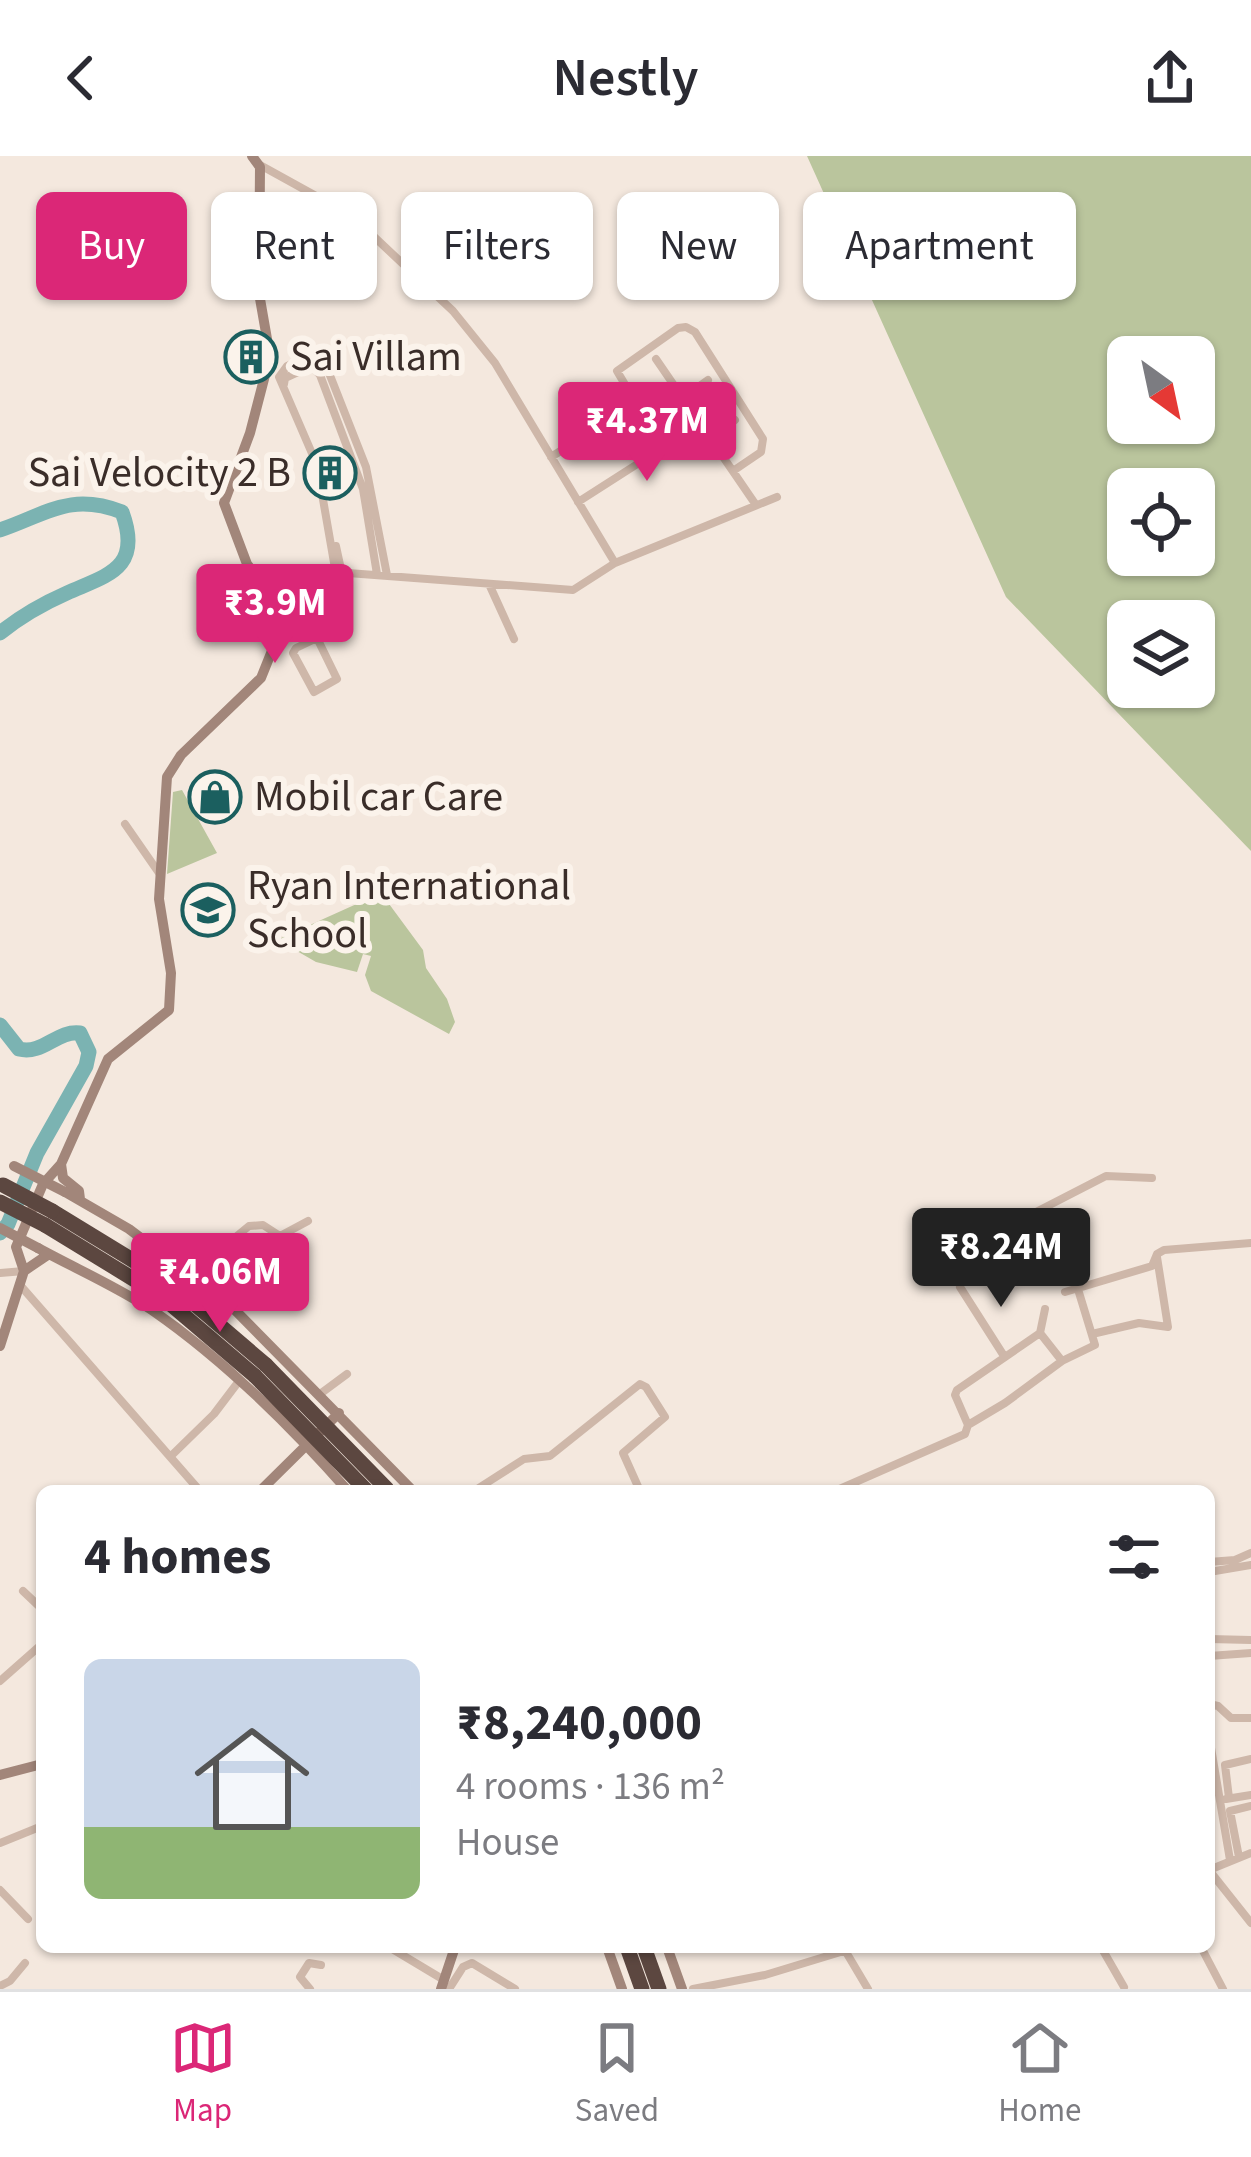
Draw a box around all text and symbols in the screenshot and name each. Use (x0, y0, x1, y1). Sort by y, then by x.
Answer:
text: Nestly (553, 40, 698, 117)
icon: back (48, 45, 114, 111)
icon: share (1137, 45, 1203, 111)
chip: Buy (36, 192, 187, 300)
chip: Rent (211, 192, 377, 300)
chip: Filters (401, 192, 593, 300)
chip: New (617, 192, 779, 300)
chip: Apartment (803, 192, 1076, 300)
place label: Sai Villam (290, 327, 462, 387)
building icon: Sai Villam (223, 329, 279, 385)
north arrow (1107, 336, 1215, 444)
map controls (1107, 336, 1215, 708)
pin: ₹4.37M (549, 382, 745, 484)
text: ₹4.37M (585, 393, 709, 449)
place label: Sai Velocity 2 B (28, 443, 291, 503)
building icon: Sai Velocity 2 B (302, 445, 358, 501)
button: locate (1107, 468, 1215, 576)
pin: ₹3.9M (191, 564, 359, 666)
text: ₹3.9M (223, 575, 327, 631)
button: layers (1107, 600, 1215, 708)
place label: Mobil car Care (254, 767, 503, 827)
shop icon: Mobil car Care (187, 769, 243, 825)
place label: Ryan International School (247, 856, 571, 964)
school or university icon: Ryan International School (180, 882, 236, 938)
pin: ₹8.24M (903, 1208, 1099, 1310)
text: ₹8.24M (939, 1219, 1063, 1275)
pin: ₹4.06M (122, 1233, 318, 1335)
text: ₹4.06M (158, 1244, 282, 1300)
text: 4 homes (84, 1521, 271, 1593)
icon: filters (1101, 1524, 1167, 1590)
text: ₹8,240,000 (456, 1687, 702, 1759)
icon: home (180, 1707, 324, 1851)
text: 4 rooms · 136 m² (456, 1759, 725, 1815)
text: House (456, 1815, 559, 1871)
tab: Map (170, 2015, 236, 2134)
tab: Saved (575, 2015, 659, 2134)
tab: Home (998, 2015, 1081, 2134)

